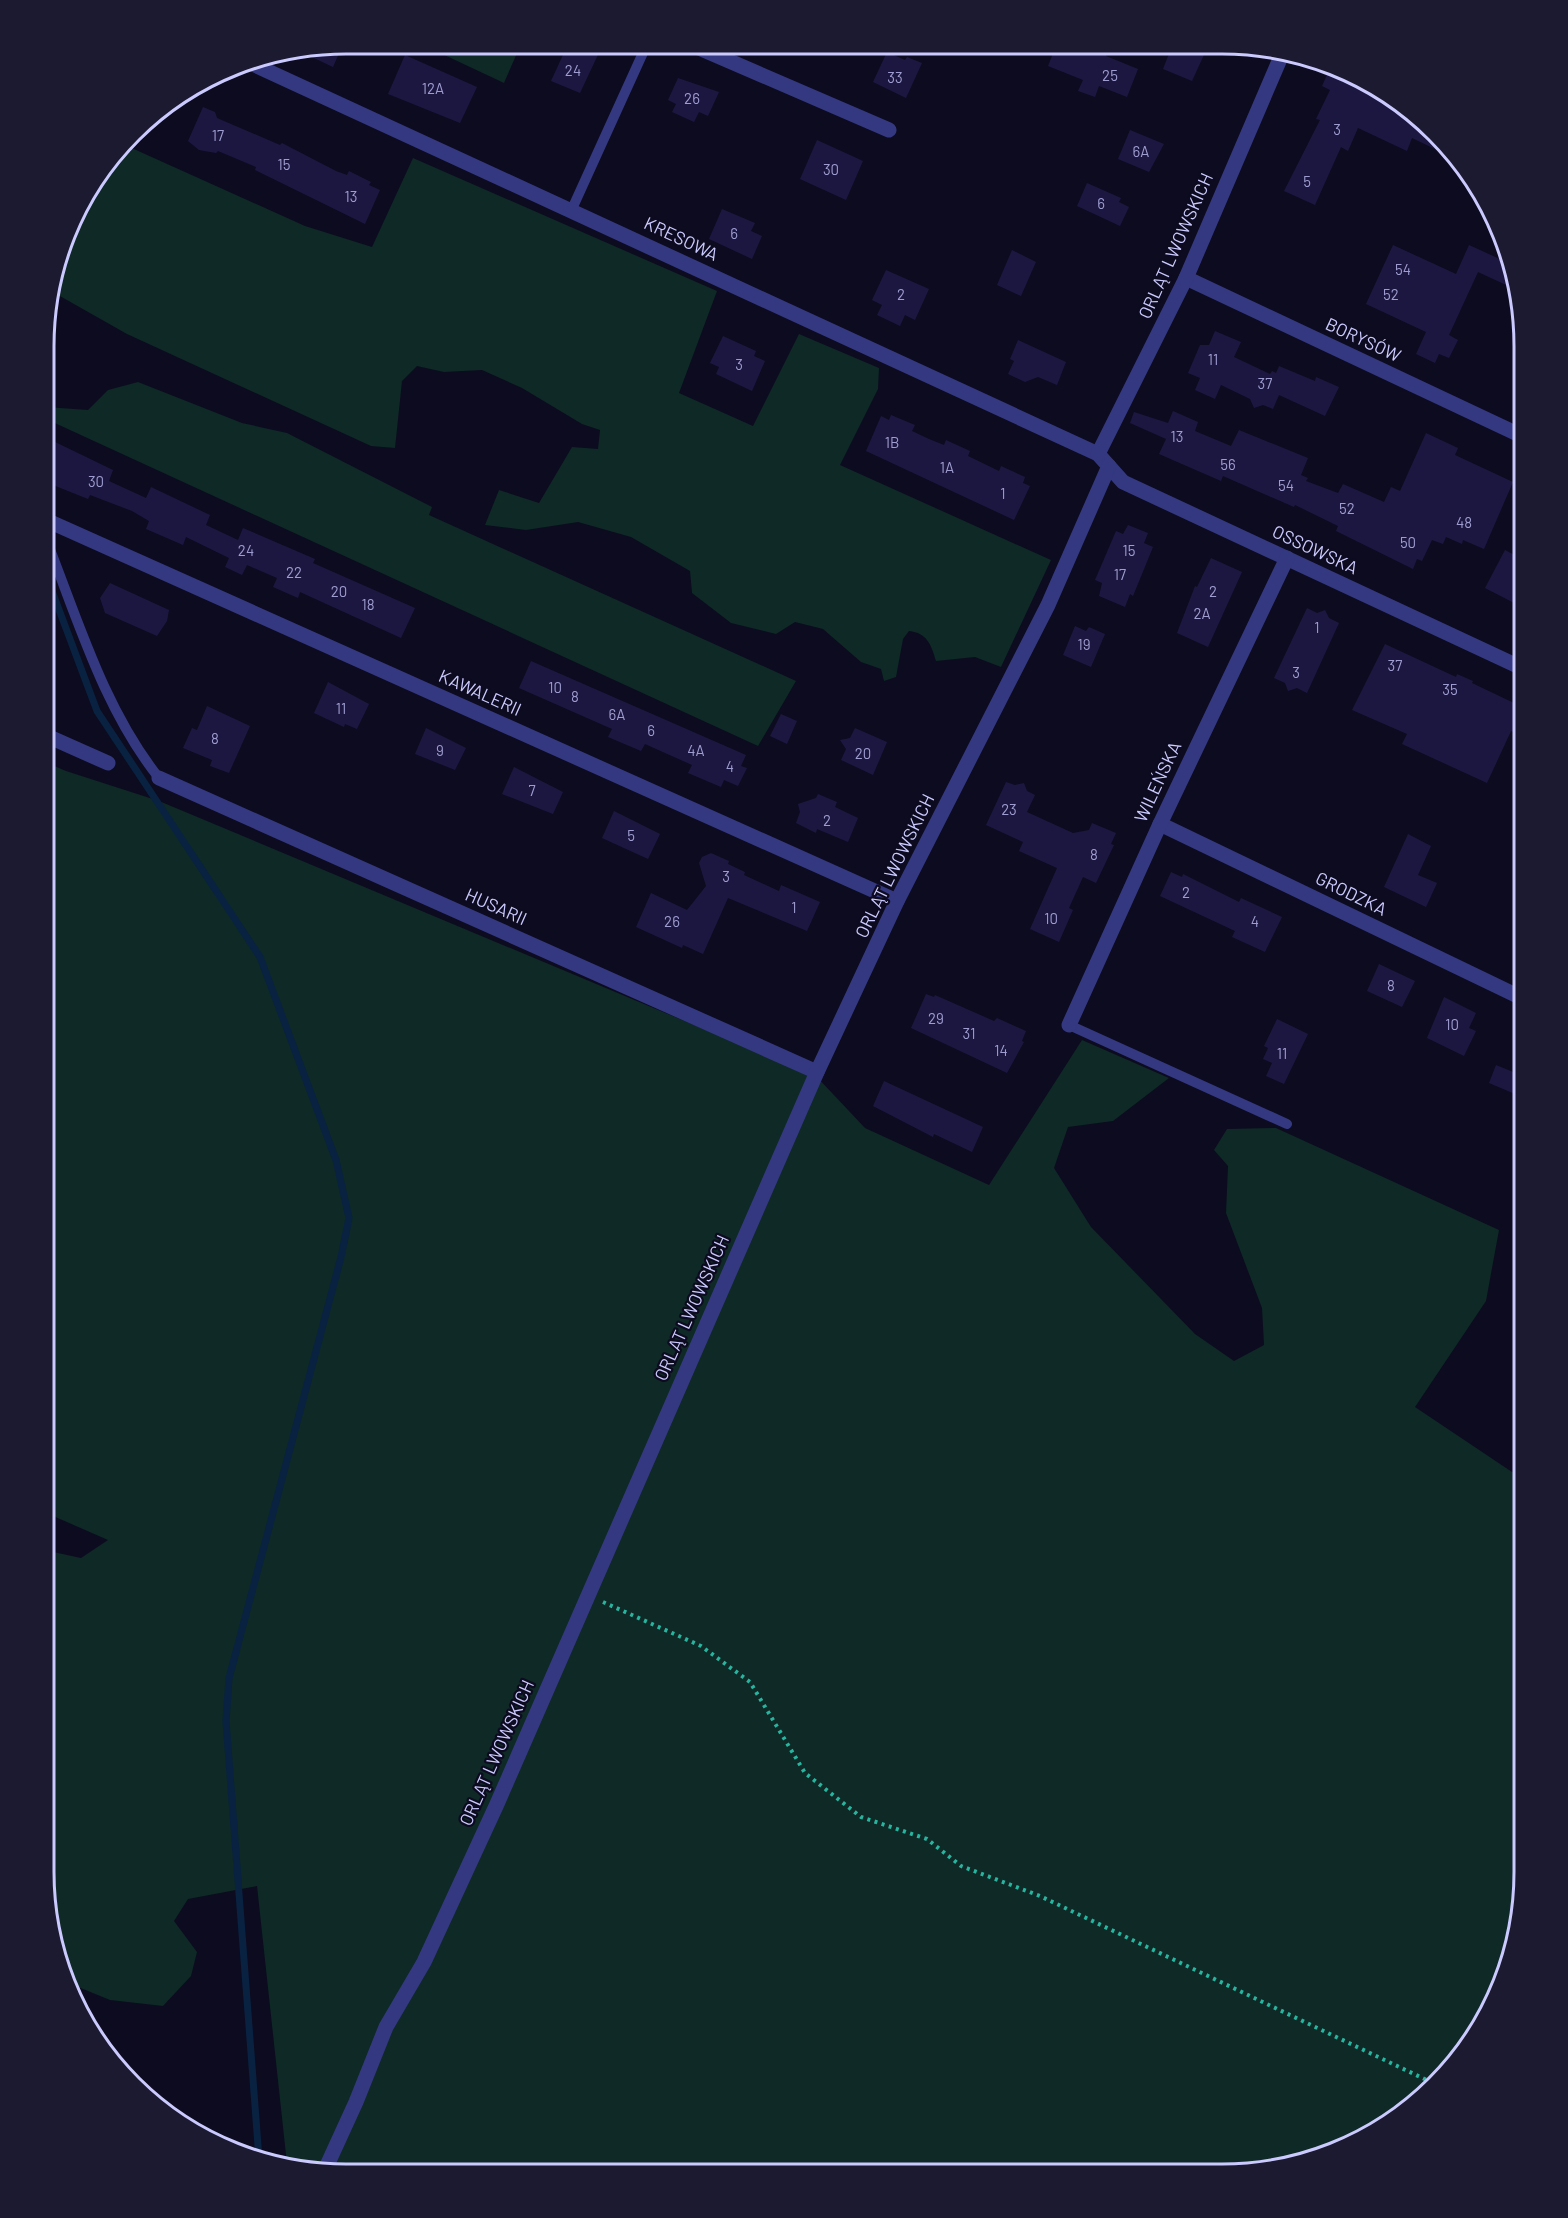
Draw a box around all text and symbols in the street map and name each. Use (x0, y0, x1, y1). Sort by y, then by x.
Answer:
house number: 24 (565, 61, 581, 79)
house number: 25 (1102, 66, 1118, 84)
house number: 33 (887, 68, 903, 86)
house number: 12A (422, 79, 444, 97)
house number: 26 (684, 89, 700, 107)
house number: 3 (1333, 120, 1341, 138)
house number: 17 (212, 126, 224, 144)
house number: 6A (1133, 142, 1149, 160)
house number: 15 (278, 155, 290, 173)
house number: 30 (823, 160, 839, 178)
street label: ORLĄT LWOWSKICH (1133, 169, 1217, 322)
house number: 5 (1303, 172, 1311, 190)
house number: 13 (345, 187, 357, 205)
house number: 6 (1097, 194, 1105, 212)
street label: KRESOWA (641, 211, 722, 265)
house number: 6 (730, 224, 738, 242)
house number: 54 (1395, 260, 1411, 278)
house number: 2 (897, 285, 905, 303)
house number: 52 (1383, 285, 1399, 303)
street label: BORYSÓW (1322, 312, 1405, 366)
house number: 11 (1208, 350, 1218, 368)
house number: 3 (735, 355, 743, 373)
house number: 37 (1258, 374, 1272, 392)
house number: 13 (1171, 427, 1183, 445)
house number: 1B (885, 433, 899, 451)
house number: 56 (1220, 455, 1236, 473)
house number: 1A (940, 458, 954, 476)
house number: 30 (88, 472, 104, 490)
house number: 54 (1278, 476, 1294, 494)
house number: 1 (1000, 484, 1006, 502)
house number: 52 (1339, 499, 1355, 517)
house number: 48 (1456, 513, 1472, 531)
street label: OSSOWSKA (1269, 520, 1362, 579)
house number: 50 (1400, 533, 1416, 551)
house number: 24 (238, 541, 254, 559)
house number: 15 (1123, 541, 1135, 559)
house number: 22 (286, 563, 302, 581)
house number: 17 (1114, 565, 1126, 583)
house number: 20 (331, 582, 347, 600)
house number: 2 (1209, 582, 1217, 600)
house number: 18 (361, 595, 375, 613)
house number: 2A (1193, 604, 1211, 622)
house number: 1 (1314, 618, 1320, 636)
house number: 19 (1077, 635, 1091, 653)
house number: 37 (1388, 656, 1402, 674)
house number: 3 (1292, 663, 1300, 681)
street label: KAWALERII (436, 664, 525, 720)
house number: 10 (548, 678, 562, 696)
house number: 35 (1442, 680, 1458, 698)
house number: 8 (571, 687, 579, 705)
house number: 11 (336, 699, 346, 717)
house number: 6A (609, 705, 625, 723)
house number: 6 (647, 721, 655, 739)
house number: 8 (211, 729, 219, 747)
street label: WILEŃSKA (1129, 738, 1185, 826)
house number: 9 (436, 741, 444, 759)
house number: 4A (687, 741, 705, 759)
house number: 20 (855, 744, 871, 762)
house number: 4 (726, 757, 734, 775)
house number: 7 (528, 781, 536, 799)
street label: ORLĄT LWOWSKICH (850, 790, 939, 941)
house number: 23 (1001, 800, 1017, 818)
house number: 2 (823, 811, 831, 829)
house number: 5 (627, 826, 635, 844)
house number: 8 (1090, 845, 1098, 863)
street label: GRODZKA (1312, 866, 1391, 920)
house number: 3 (722, 867, 730, 885)
street label: HUSARII (462, 883, 531, 929)
house number: 2 (1182, 883, 1190, 901)
house number: 1 (791, 898, 797, 916)
house number: 10 (1044, 909, 1058, 927)
house number: 26 (664, 912, 680, 930)
house number: 4 (1251, 912, 1259, 930)
house number: 8 (1387, 976, 1395, 994)
house number: 29 (928, 1009, 944, 1027)
house number: 10 (1445, 1015, 1459, 1033)
house number: 31 (963, 1024, 975, 1042)
house number: 14 (994, 1041, 1008, 1059)
house number: 11 (1277, 1044, 1287, 1062)
street label: ORLĄT LWOWSKICH (649, 1231, 733, 1384)
street label: ORLĄT LWOWSKICH (454, 1676, 538, 1829)

